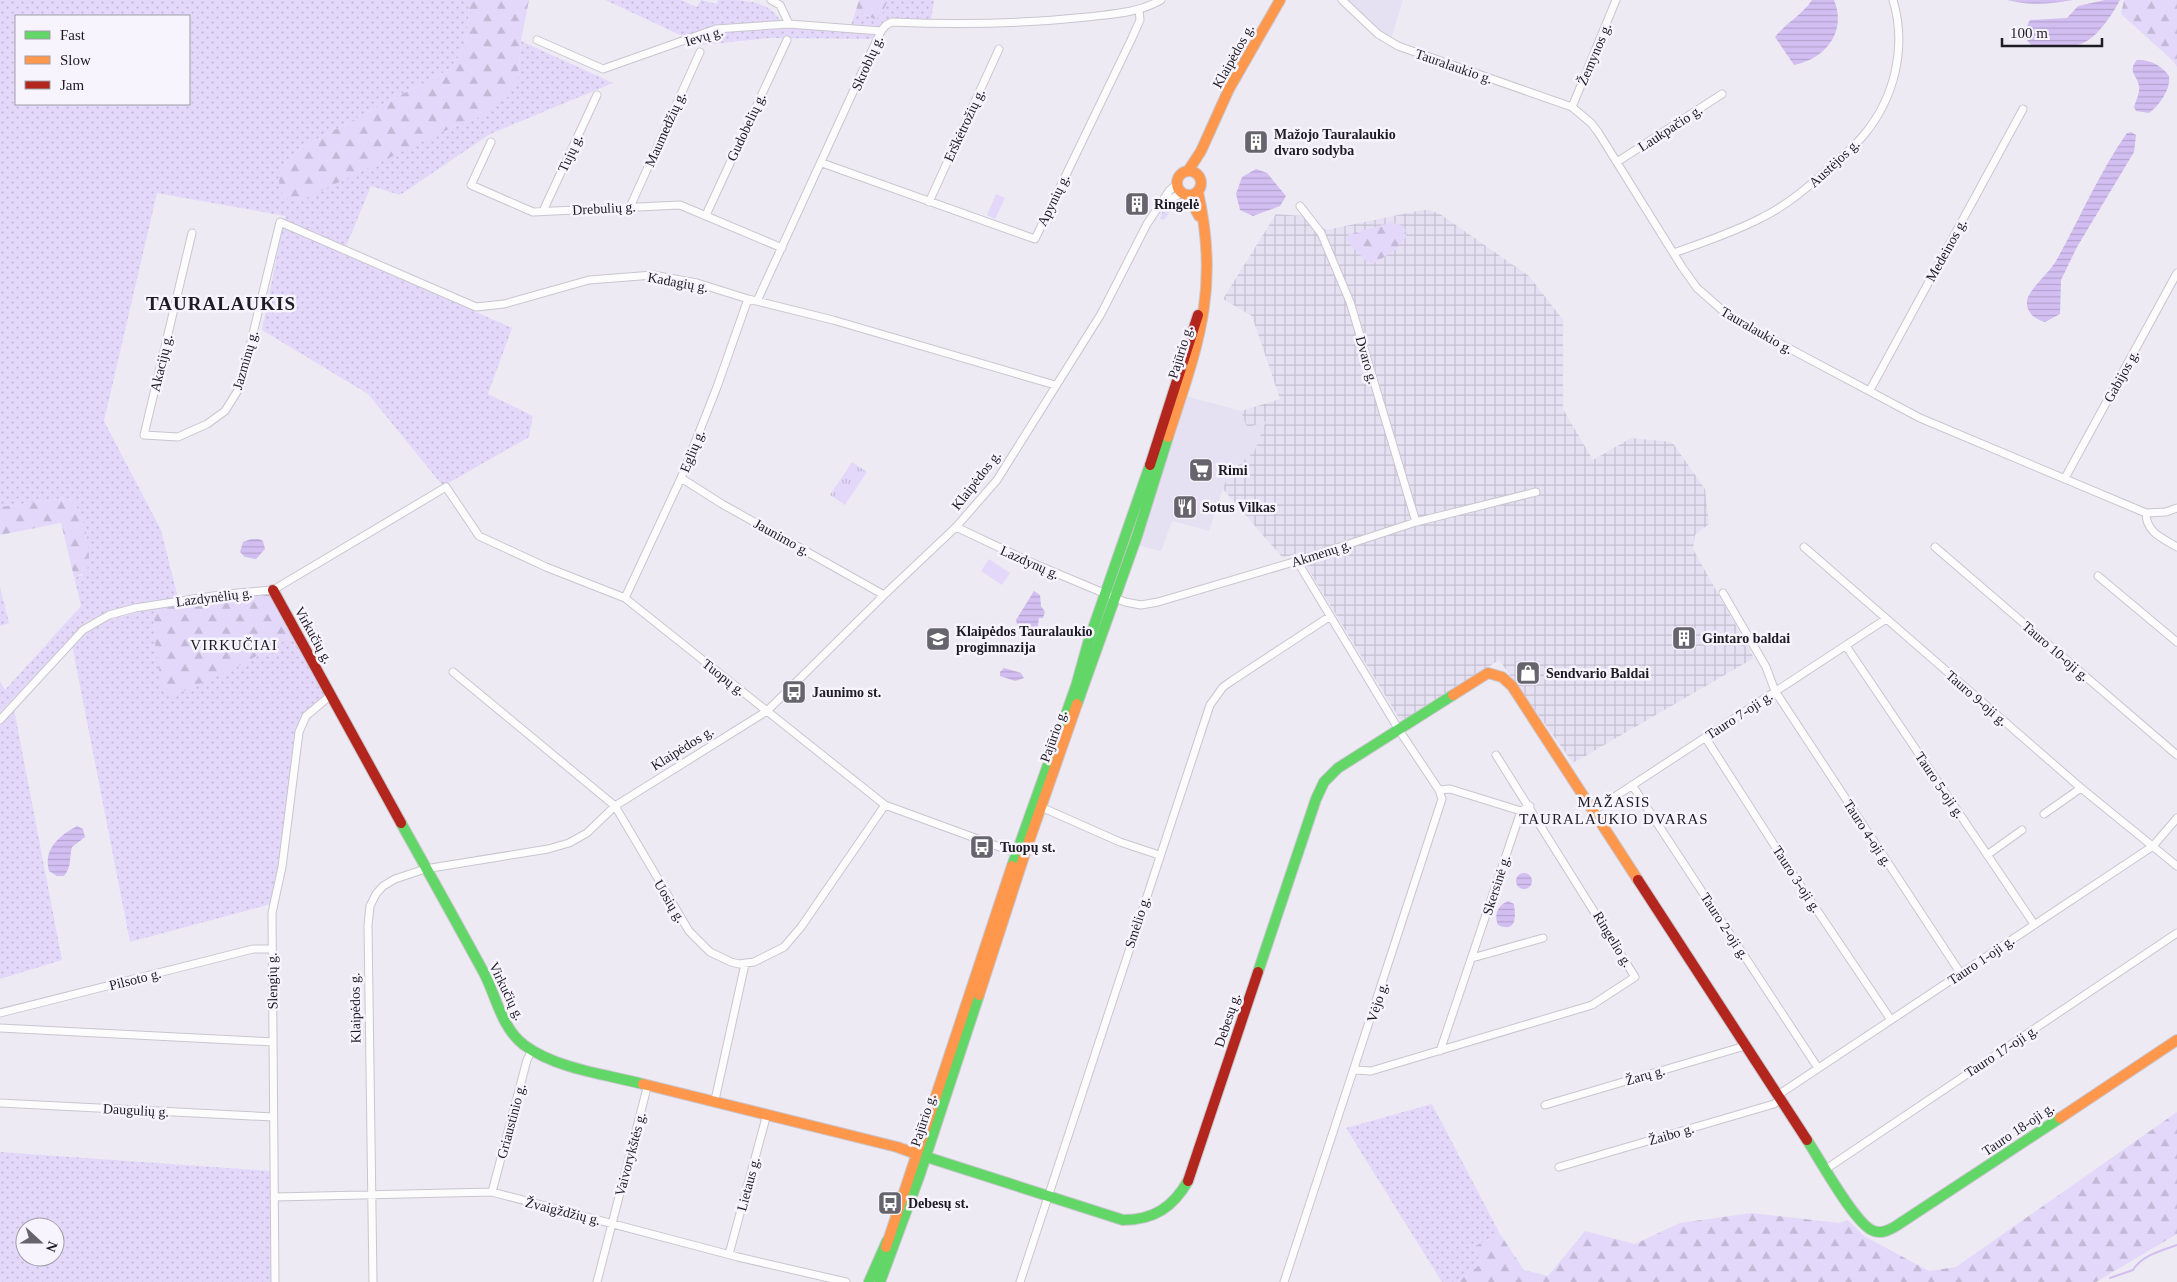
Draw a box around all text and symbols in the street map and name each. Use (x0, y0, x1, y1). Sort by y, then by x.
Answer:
legend (15, 15, 190, 105)
scale bar (2002, 15, 2102, 47)
street label: Žemynos g. (1574, 20, 1614, 88)
street label: Klaipėdos g. (1210, 22, 1257, 91)
street label: Ievų g. (683, 24, 725, 49)
text: 100 m (2010, 25, 2048, 41)
text: Fast (60, 27, 86, 43)
street label: Skroblų g. (849, 34, 886, 93)
street label: Tauralaukio g. (1413, 46, 1494, 87)
text: Slow (60, 52, 91, 68)
text: Jam (60, 77, 84, 93)
street label: Erškėtrožių g. (941, 86, 988, 164)
street label: Maumedžių g. (642, 89, 689, 169)
street label: Gudobelių g. (724, 91, 769, 164)
street label: Laukpačio g. (1636, 102, 1705, 155)
place label: Mažojo Tauralaukio dvaro sodyba (1274, 127, 1396, 158)
building icon: Mažojo Tauralaukio dvaro sodyba (1243, 129, 1269, 155)
street label: Tujų g. (555, 132, 586, 174)
street label: Austėjos g. (1806, 136, 1862, 190)
street label: Apynių g. (1034, 172, 1072, 229)
building icon: Ringelė (1124, 191, 1150, 217)
place label: Ringelė (1154, 197, 1199, 212)
street label: Drebulių g. (572, 199, 636, 218)
street label: Medeinos g. (1923, 216, 1970, 284)
street label: Kadagių g. (646, 270, 709, 295)
district label: TAURALAUKIS (146, 293, 296, 314)
street label: Tauralaukio g. (1718, 304, 1795, 357)
street label: Pajūrio g. (1165, 324, 1196, 380)
street label: Jazminų g. (230, 329, 261, 391)
street label: Akacijų g. (148, 333, 175, 393)
street label: Dvaro g. (1353, 335, 1380, 386)
street label: Gabijos g. (2101, 347, 2142, 405)
street label: Eglių g. (677, 428, 708, 475)
street label: Klaipėdos g. (949, 448, 1004, 513)
supermarket icon: Rimi (1188, 457, 1214, 483)
place label: Rimi (1218, 463, 1248, 478)
restaurant icon: Sotus Vilkas (1172, 494, 1198, 520)
place label: Sotus Vilkas (1202, 500, 1276, 515)
street label: Jaunimo g. (751, 516, 812, 559)
street label: Akmenų g. (1289, 537, 1353, 570)
street label: Lazdynų g. (998, 543, 1062, 582)
street label: Lazdynėlių g. (175, 585, 253, 610)
street label: Virkučių g. (292, 604, 335, 666)
street label: Tauro 10-oji g. (2019, 618, 2092, 684)
place label: Klaipėdos Tauralaukio progimnazija (956, 624, 1093, 655)
building icon: Gintaro baldai (1671, 625, 1697, 651)
school or university icon: Klaipėdos Tauralaukio progimnazija (925, 626, 951, 652)
place label: Gintaro baldai (1702, 631, 1790, 646)
district label: VIRKUČIAI (190, 637, 278, 653)
street label: Tuopų g. (699, 656, 748, 699)
shop icon: Sendvario Baldai (1515, 660, 1541, 686)
place label: Sendvario Baldai (1546, 666, 1649, 681)
street label: Tauro 9-oji g. (1943, 668, 2010, 729)
bus stop icon: Jaunimo st. (781, 679, 807, 705)
place label: Jaunimo st. (812, 685, 881, 700)
street label: Tauro 7-oji g. (1703, 688, 1775, 743)
street label: Pajūrio g. (1037, 708, 1070, 764)
street label: Klaipėdos g. (648, 723, 716, 774)
street label: Tauro 5-oji g. (1912, 749, 1967, 821)
district label: MAŽASIS TAURALAUKIO DVARAS (1519, 794, 1709, 827)
street label: Tauro 4-oji g. (1840, 797, 1895, 869)
bus stop icon: Tuopų st. (969, 834, 995, 860)
place label: Tuopų st. (1000, 840, 1056, 855)
street label: Tauro 3-oji g. (1769, 843, 1824, 915)
street label: Skersinė g. (1480, 853, 1513, 917)
street label: Uosių g. (651, 877, 688, 925)
street label: Tauro 2-oji g. (1697, 890, 1752, 962)
street label: Smėlio g. (1122, 894, 1153, 950)
street label: Ringelio g. (1590, 909, 1635, 970)
street label: Tauro 1-oji g. (1945, 933, 2017, 988)
street label: Slengių g. (265, 952, 280, 1010)
street label: Virkučių g. (486, 960, 527, 1023)
street label: Pilsoto g. (108, 966, 163, 993)
street label: Klaipėdos g. (347, 972, 364, 1043)
street label: Vėjo g. (1364, 980, 1391, 1024)
street label: Debesų g. (1212, 991, 1243, 1049)
street label: Tauro 17-oji g. (1962, 1022, 2040, 1080)
street label: Žarų g. (1623, 1062, 1667, 1088)
street label: Griaustinio g. (494, 1082, 529, 1160)
street label: Pajūrio g. (908, 1092, 939, 1148)
street label: Tauro 18-oji g. (1980, 1100, 2057, 1159)
street label: Daugulių g. (103, 1101, 169, 1120)
street label: Vaivorykštės g. (612, 1110, 649, 1198)
street label: Žaibo g. (1646, 1120, 1696, 1148)
street label: Lietaus g. (734, 1156, 763, 1213)
bus stop icon: Debesų st. (877, 1190, 903, 1216)
street label: Žvaigždžių g. (524, 1194, 602, 1228)
place label: Debesų st. (908, 1196, 969, 1211)
north arrow (15, 1217, 65, 1267)
text: N (43, 1239, 60, 1254)

